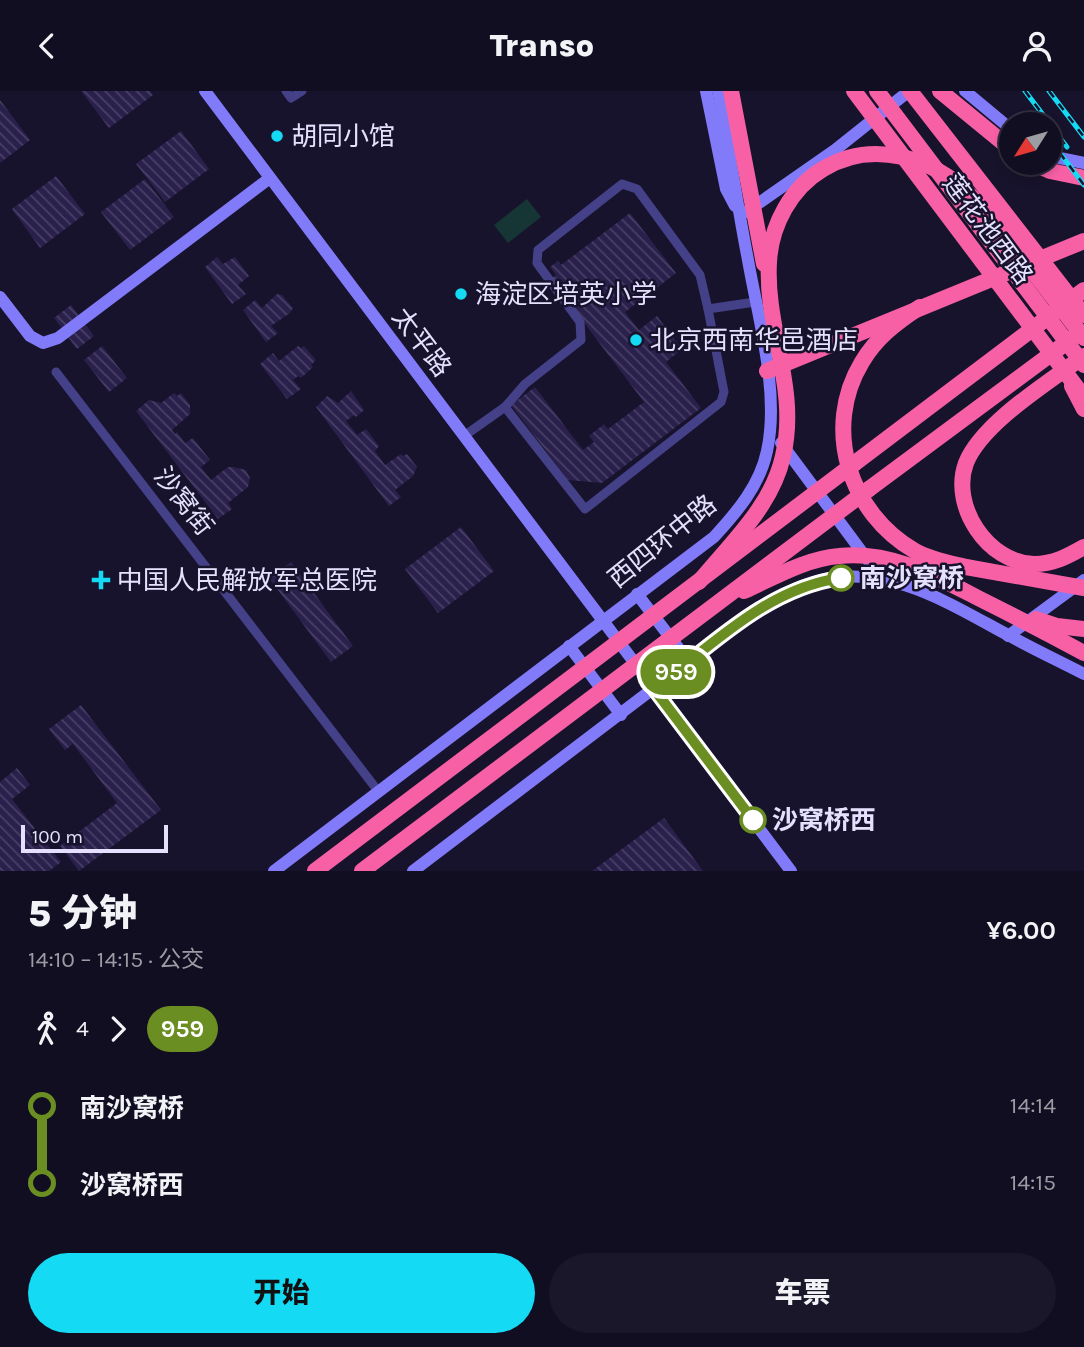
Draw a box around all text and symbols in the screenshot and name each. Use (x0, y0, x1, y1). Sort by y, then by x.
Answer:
icon: back (28, 27, 66, 65)
text: Transo (490, 27, 594, 64)
icon: person (1018, 27, 1056, 65)
north arrow (999, 112, 1062, 175)
map controls (999, 112, 1062, 175)
place label: 胡同小馆 (291, 121, 395, 152)
marker: 胡同小馆 (269, 128, 285, 144)
street label: 莲花池西路 (936, 168, 1039, 291)
place label: 海淀区培英小学 (475, 279, 657, 310)
marker: 海淀区培英小学 (453, 286, 469, 302)
street label: 太平路 (386, 302, 457, 383)
place label: 北京西南华邑酒店 (650, 325, 858, 356)
marker: 北京西南华邑酒店 (628, 332, 644, 348)
street label: 沙窝街 (147, 461, 220, 542)
street label: 西四环中路 (602, 488, 723, 594)
place label: 南沙窝桥 (860, 563, 964, 594)
place label: 中国人民解放军总医院 (117, 565, 377, 596)
marker: 南沙窝桥 (828, 565, 854, 591)
marker: 中国人民解放军总医院 (91, 570, 111, 590)
line badge: 959 (636, 649, 716, 695)
text: 959 (654, 658, 698, 686)
place label: 沙窝桥西 (772, 805, 876, 836)
marker: 沙窝桥西 (740, 807, 766, 833)
scale bar (21, 822, 168, 854)
text: 100 m (32, 826, 83, 848)
text: 5 分钟 (28, 891, 137, 936)
text: ¥6.00 (986, 915, 1056, 946)
text: 14:10 – 14:15 · 公交 (28, 946, 204, 973)
icon: walk (28, 1010, 66, 1048)
icon: forward (99, 1010, 137, 1048)
text: 4 (76, 1015, 89, 1042)
text: 959 (161, 1015, 204, 1043)
text: 14:14 (1010, 1092, 1056, 1119)
text: 南沙窝桥 (80, 1093, 184, 1124)
text: 14:15 (1010, 1169, 1056, 1196)
text: 沙窝桥西 (80, 1170, 184, 1201)
button: 开始 (28, 1253, 535, 1333)
button: 车票 (549, 1253, 1056, 1333)

